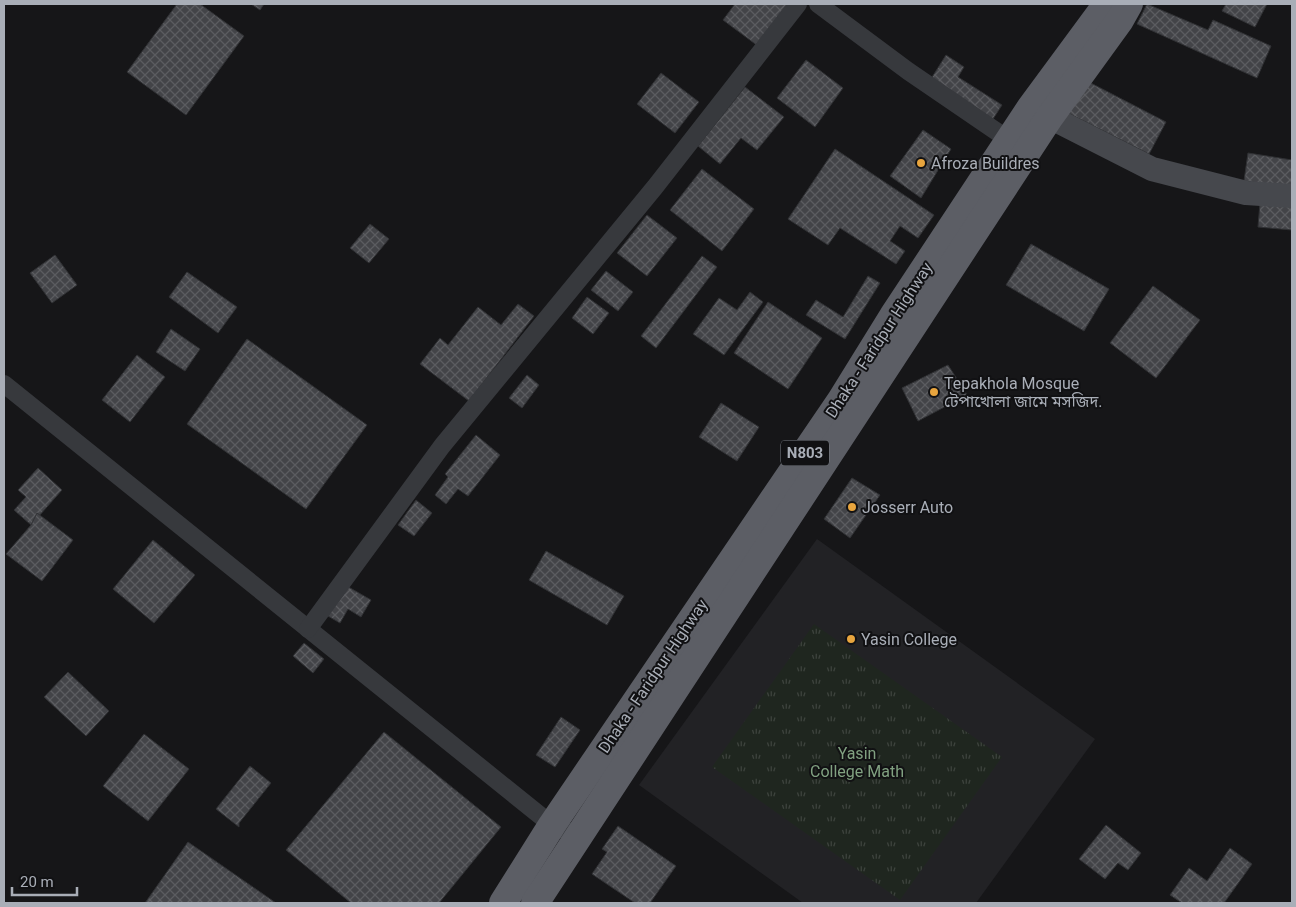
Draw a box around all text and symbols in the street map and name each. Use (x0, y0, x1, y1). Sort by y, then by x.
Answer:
place label: Afroza Buildres (931, 154, 1039, 173)
marker: Afroza Buildres (915, 157, 927, 169)
street label: Dhaka - Faridpur Highway (822, 258, 937, 421)
place label: Tepakhola Mosque টেপাখোলা জামে মসজিদ. (944, 374, 1103, 411)
marker: Tepakhola Mosque টেপাখোলা জামে মসজিদ. (928, 386, 940, 398)
road number: N803 (781, 440, 829, 466)
place label: Josserr Auto (862, 498, 953, 517)
marker: Josserr Auto (846, 501, 858, 513)
street label: Dhaka - Faridpur Highway (594, 595, 712, 756)
place label: Yasin College (861, 630, 957, 649)
marker: Yasin College (845, 633, 857, 645)
park label: Yasin College Math (810, 744, 904, 781)
scale bar (12, 864, 78, 896)
text: 20 m (20, 873, 54, 891)

